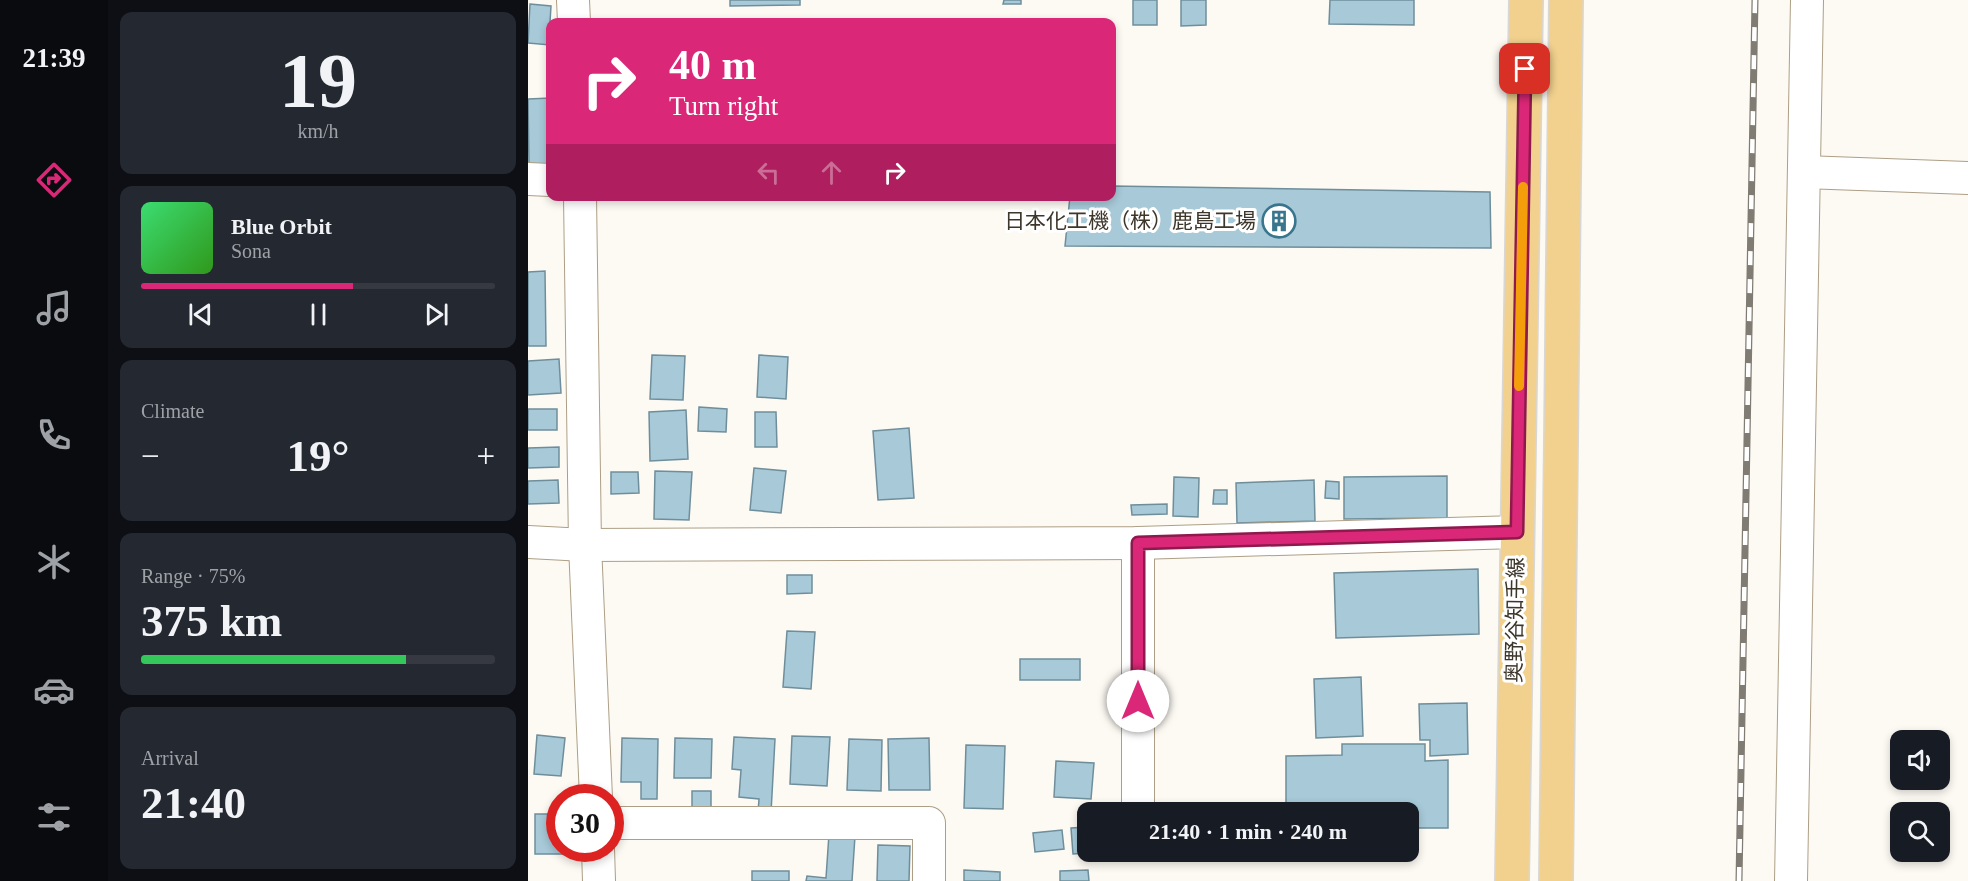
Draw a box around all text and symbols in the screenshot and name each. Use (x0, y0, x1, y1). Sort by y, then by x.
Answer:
text: 19 (279, 37, 357, 124)
icon: right (570, 42, 648, 120)
text: 40 m (669, 42, 757, 88)
text: 21:39 (23, 43, 86, 73)
pin (1499, 43, 1550, 94)
icon: arrive (1508, 52, 1541, 85)
text: Turn right (669, 91, 778, 121)
text: km/h (297, 120, 339, 142)
icon: left (752, 156, 785, 189)
icon: ahead (815, 156, 848, 189)
icon: right (878, 156, 911, 189)
icon: directions (33, 159, 75, 201)
building icon: 日本化工機（株）鹿島工場 (1261, 203, 1297, 239)
place label: 日本化工機（株）鹿島工場 (1004, 209, 1256, 233)
text: Blue Orbit (231, 214, 332, 239)
text: Sona (231, 240, 271, 262)
icon: music (33, 287, 75, 329)
icon: previous (184, 298, 217, 331)
icon: pause (302, 298, 335, 331)
icon: next (420, 298, 453, 331)
text: Climate (141, 400, 204, 422)
icon: phone (33, 414, 75, 456)
text: 19° (287, 431, 350, 481)
text: − (141, 438, 160, 474)
text: + (476, 438, 495, 474)
icon: climate (33, 541, 75, 583)
street label: 奥野谷知手線 (1502, 557, 1528, 683)
text: Range · 75% (141, 565, 245, 587)
text: 375 km (141, 596, 282, 646)
icon: car (33, 669, 75, 711)
position arrow (1106, 669, 1170, 733)
map controls (1890, 730, 1950, 862)
button: sound (1890, 730, 1950, 790)
text: Arrival (141, 747, 199, 769)
text: 21:40 (141, 778, 246, 828)
speed limit sign: 30 (546, 784, 624, 862)
icon: filters (33, 796, 75, 838)
button: search (1890, 802, 1950, 862)
text: 21:40 · 1 min · 240 m (1149, 819, 1347, 844)

